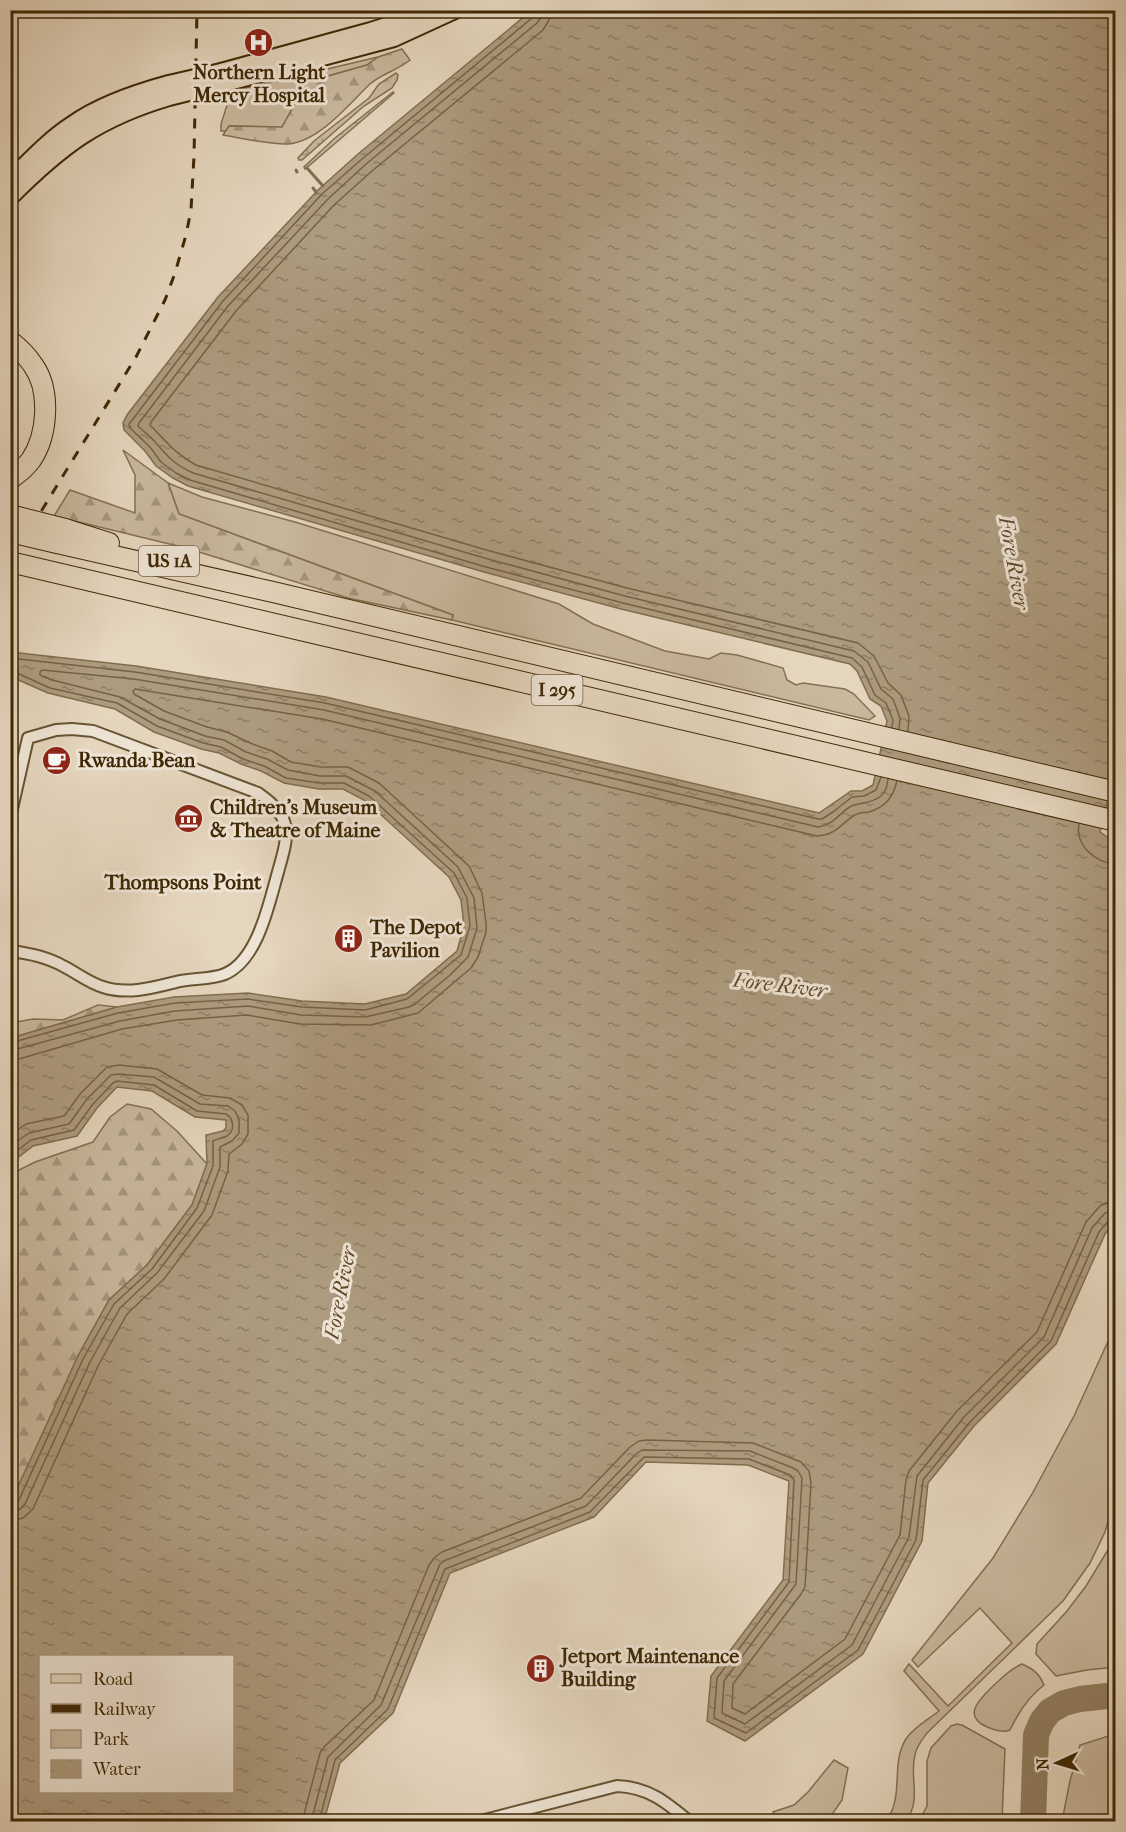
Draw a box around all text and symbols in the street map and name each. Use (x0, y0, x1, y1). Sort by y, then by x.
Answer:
hospital icon: Northern Light Mercy Hospital (243, 26, 275, 58)
place label: Northern Light Mercy Hospital (192, 61, 326, 107)
water label: Fore River (994, 514, 1034, 613)
road number: US 1A (139, 546, 199, 576)
road number: I 295 (532, 675, 582, 705)
cafe icon: Rwanda Bean (41, 744, 73, 776)
place label: Rwanda Bean (78, 749, 196, 772)
place label: Children's Museum & Theatre of Maine (210, 796, 380, 842)
museum icon: Children's Museum & Theatre of Maine (173, 802, 205, 834)
district label: Thompsons Point (104, 870, 262, 894)
place label: The Depot Pavilion (369, 916, 463, 962)
building icon: The Depot Pavilion (333, 922, 365, 954)
water label: Fore River (731, 967, 830, 1003)
water label: Fore River (319, 1243, 361, 1342)
place label: Jetport Maintenance Building (559, 1645, 739, 1691)
building icon: Jetport Maintenance Building (524, 1652, 556, 1684)
legend (39, 1655, 234, 1793)
text: Road (93, 1669, 133, 1690)
text: Railway (93, 1699, 157, 1720)
text: Park (93, 1729, 130, 1750)
north arrow (1027, 1733, 1087, 1793)
text: N (1033, 1756, 1052, 1771)
text: Water (92, 1759, 141, 1780)

